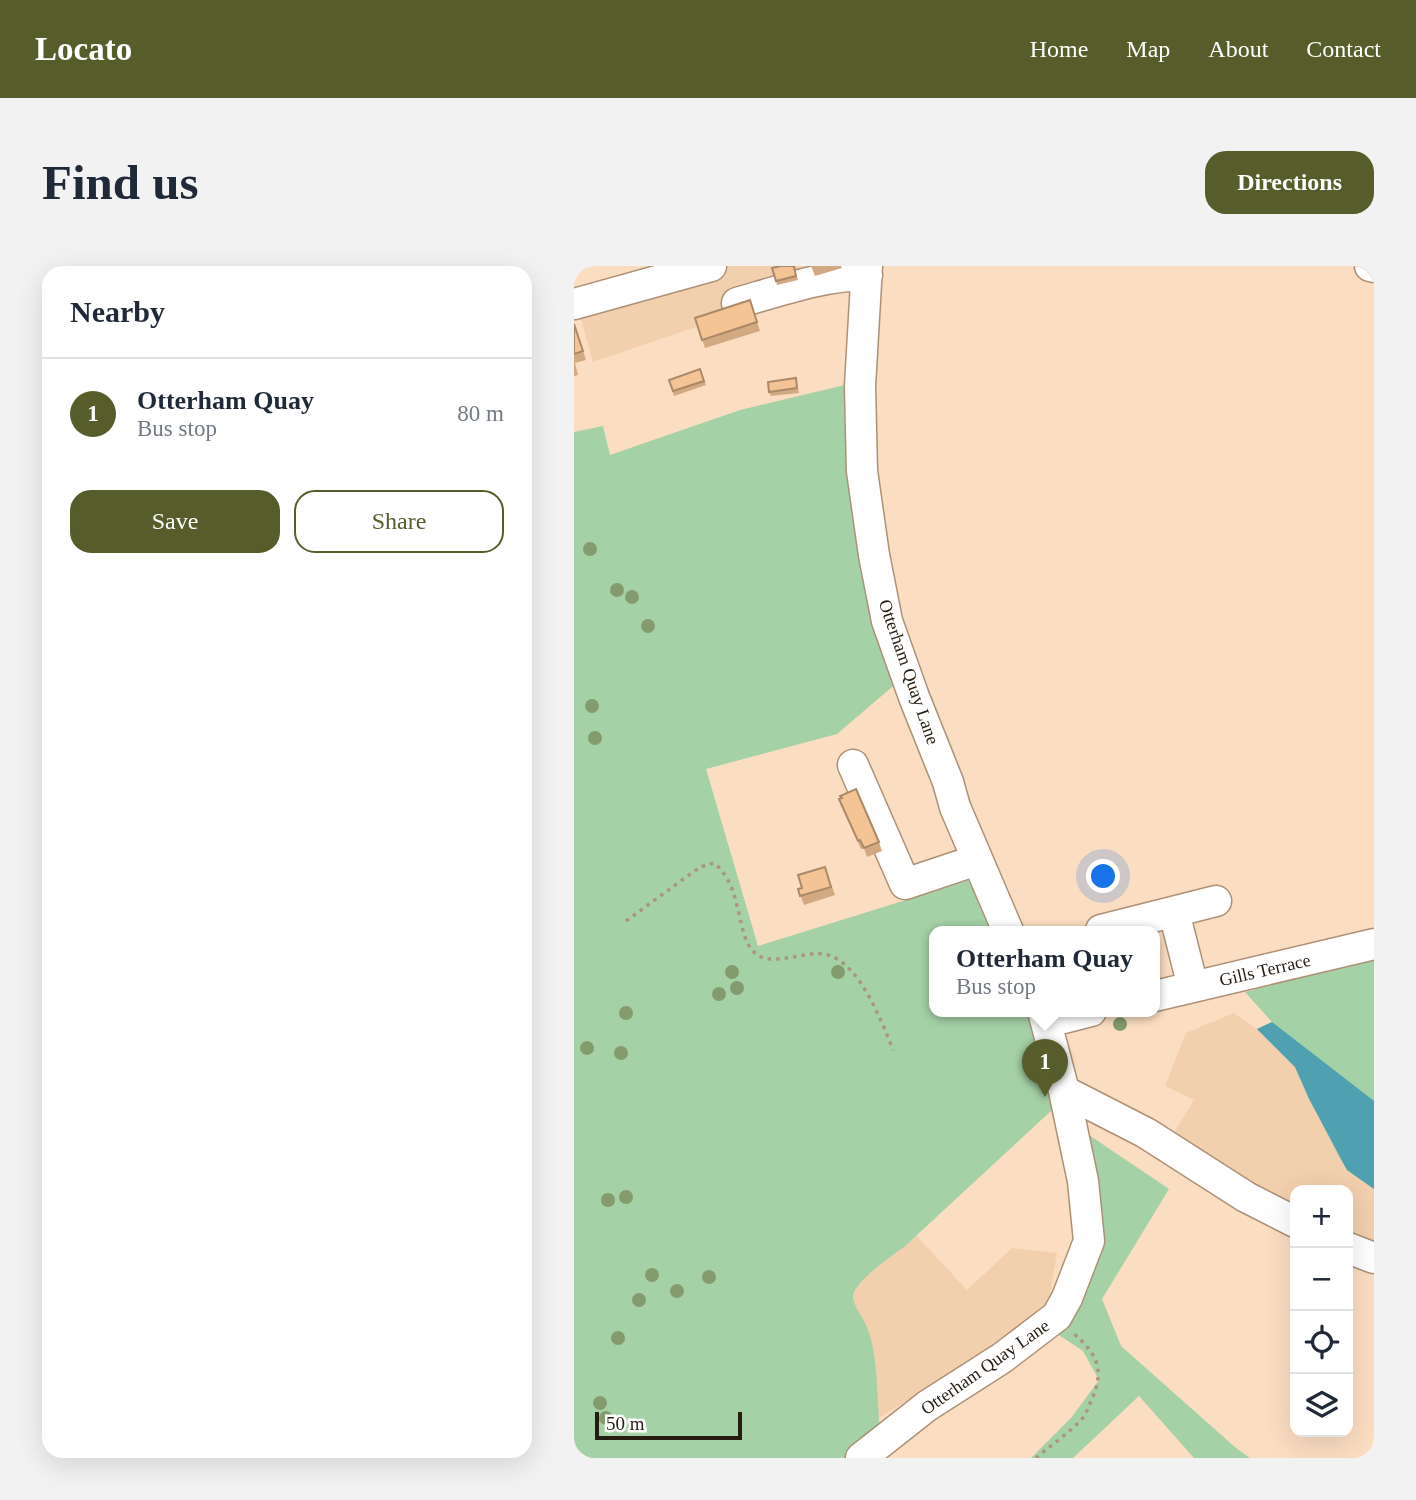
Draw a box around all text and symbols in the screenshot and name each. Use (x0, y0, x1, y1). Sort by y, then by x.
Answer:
text: Locato (35, 31, 132, 67)
text: Home (1030, 36, 1088, 62)
text: Map (1126, 36, 1170, 62)
text: About (1208, 36, 1268, 62)
text: Contact (1306, 36, 1381, 62)
button: Directions (1205, 151, 1374, 214)
text: Find us (42, 155, 199, 210)
text: Nearby (70, 295, 165, 328)
text: Otterham Quay (137, 386, 314, 415)
text: 1 (87, 401, 99, 426)
text: 80 m (457, 401, 504, 426)
text: Bus stop (137, 416, 217, 441)
button: Save (70, 490, 280, 553)
button: Share (294, 490, 504, 553)
street label: Otterham Quay Lane (875, 597, 943, 747)
your location (1086, 859, 1120, 893)
popup (929, 926, 1160, 1017)
text: Otterham Quay (956, 944, 1133, 973)
street label: Gills Terrace (1218, 950, 1312, 990)
text: Bus stop (956, 974, 1036, 999)
pin: 1 (1022, 1039, 1068, 1097)
map controls (1290, 1185, 1353, 1437)
button: + (1290, 1185, 1353, 1248)
button: − (1290, 1248, 1353, 1311)
button: locate (1290, 1311, 1353, 1374)
street label: Otterham Quay Lane (917, 1315, 1053, 1419)
button: layers (1290, 1374, 1353, 1437)
scale bar (595, 1409, 742, 1441)
text: 50 m (606, 1413, 645, 1434)

